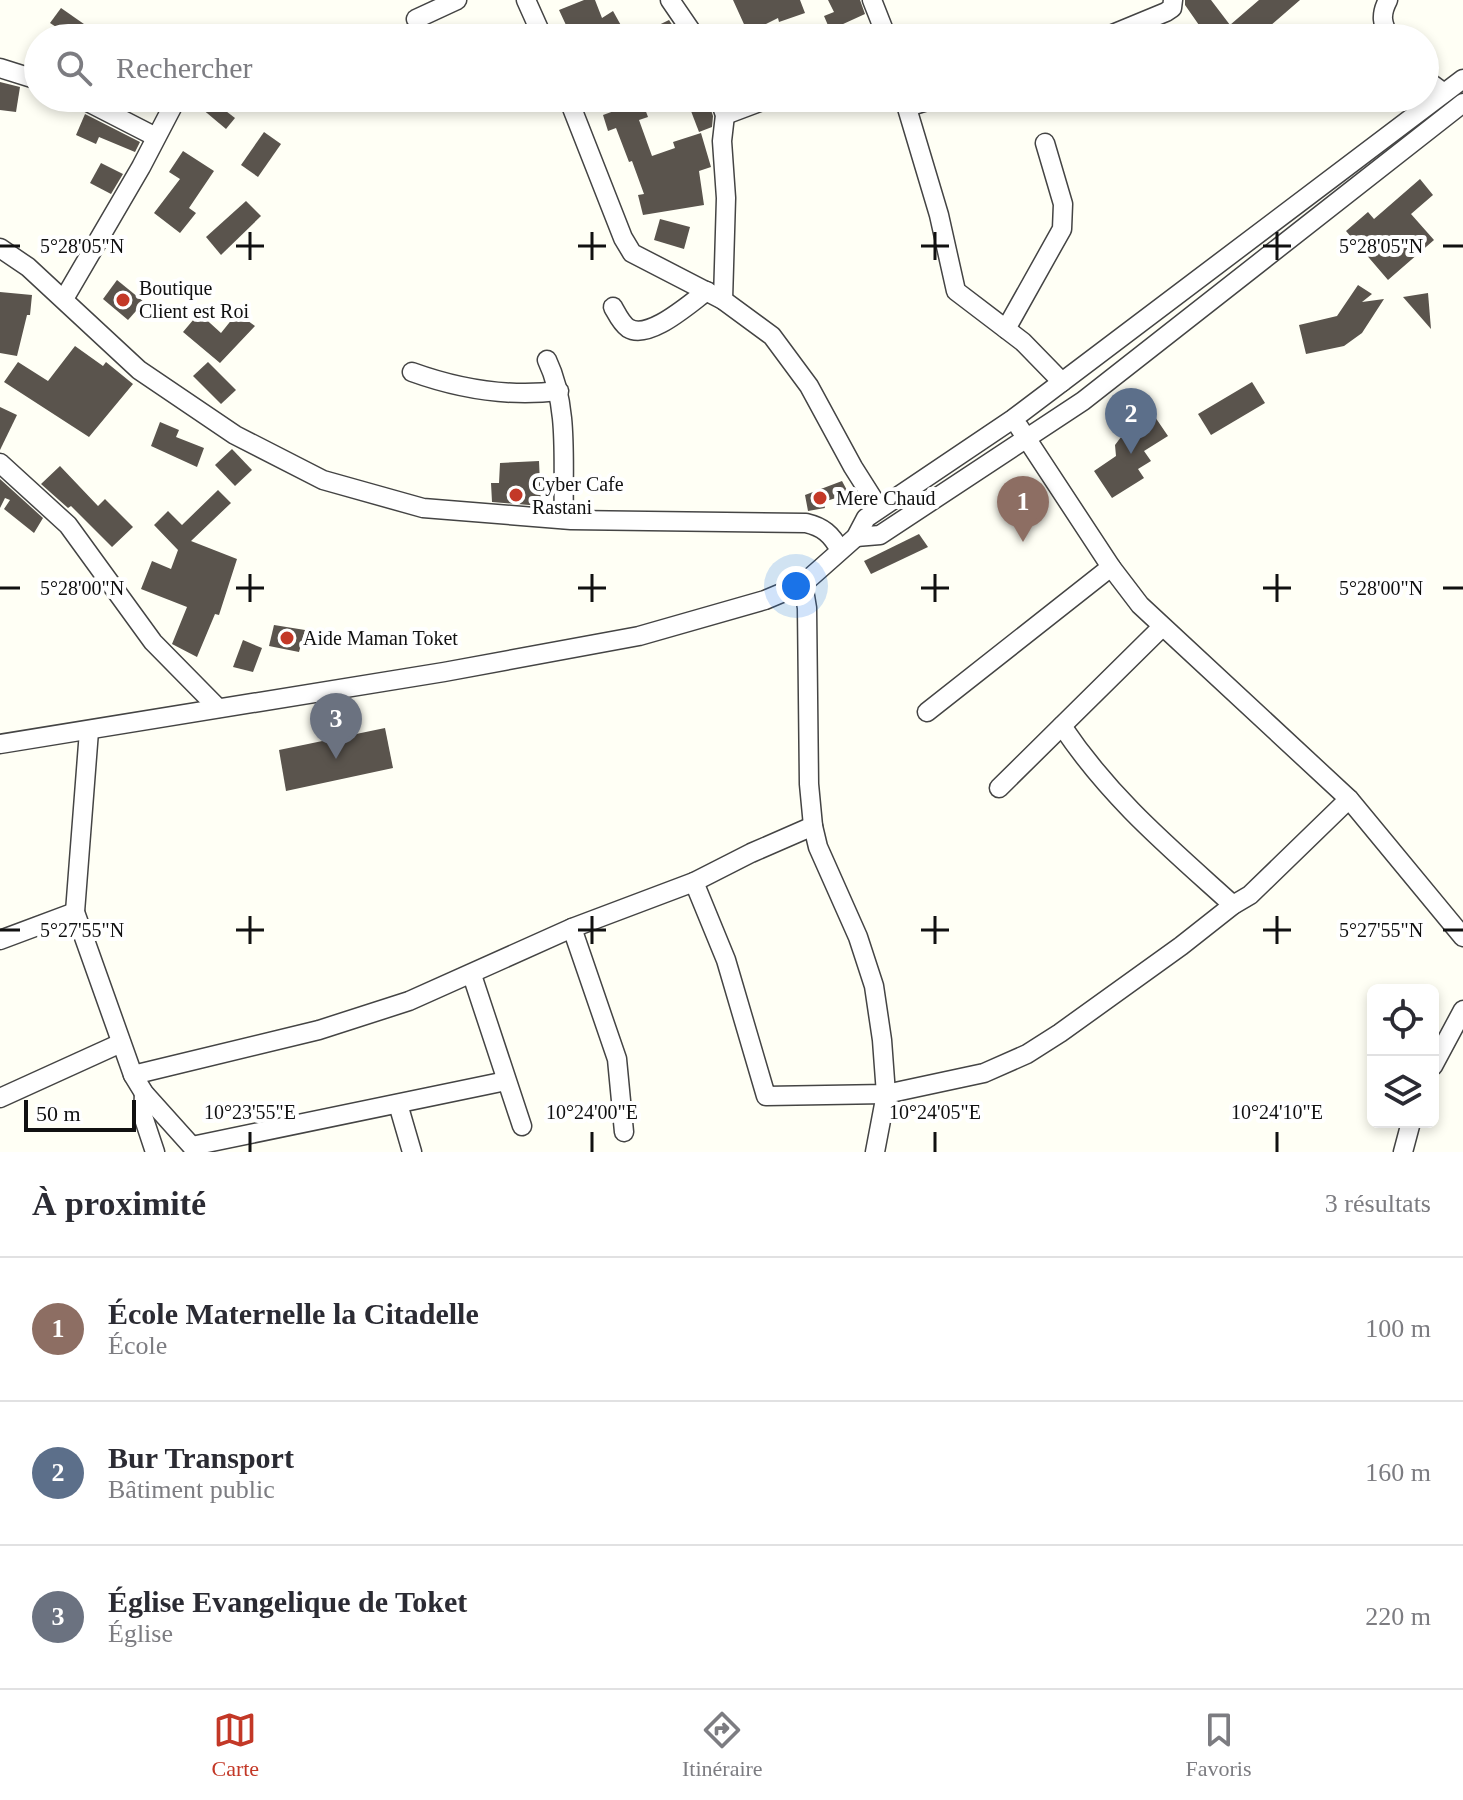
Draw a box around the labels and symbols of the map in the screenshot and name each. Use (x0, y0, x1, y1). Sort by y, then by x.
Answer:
text: 5°28'05"N (40, 235, 124, 257)
text: 5°28'05"N (1339, 235, 1423, 257)
place label: Boutique Client est Roi (139, 277, 249, 322)
marker: Boutique Client est Roi (114, 291, 132, 309)
pin: 2 (1105, 388, 1157, 454)
place label: Cyber Cafe Rastani (532, 473, 624, 518)
pin: 1 (997, 476, 1049, 542)
marker: Cyber Cafe Rastani (507, 486, 525, 504)
place label: Mere Chaud (836, 487, 935, 509)
marker: Mere Chaud (811, 489, 829, 507)
your location (776, 566, 816, 606)
text: 5°28'00"N (40, 577, 124, 599)
text: 5°28'00"N (1339, 577, 1423, 599)
place label: Aide Maman Toket (303, 627, 458, 649)
marker: Aide Maman Toket (278, 629, 296, 647)
pin: 3 (310, 693, 362, 759)
text: 5°27'55"N (40, 919, 124, 941)
text: 5°27'55"N (1339, 919, 1423, 941)
scale bar (24, 1096, 136, 1132)
text: 10°23'55"E (204, 1101, 296, 1123)
text: 10°24'00"E (546, 1101, 638, 1123)
text: 10°24'05"E (889, 1101, 981, 1123)
text: 10°24'10"E (1231, 1101, 1323, 1123)

